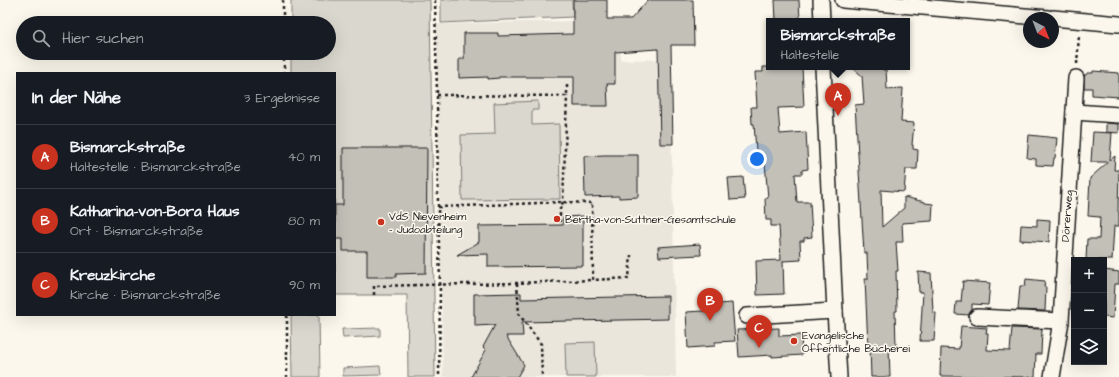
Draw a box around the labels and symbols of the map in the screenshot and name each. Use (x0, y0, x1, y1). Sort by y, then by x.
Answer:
north arrow (1023, 12, 1059, 48)
pin: A (825, 83, 851, 116)
your location (747, 149, 767, 169)
street label: Dörerweg (1058, 189, 1077, 242)
place label: VdS Nievenheim - Judoabteilung (389, 209, 467, 238)
place label: Bertha-von-Suttner-Gesamtschule (565, 212, 736, 227)
marker: Bertha-von-Suttner-Gesamtschule (552, 214, 562, 224)
marker: VdS Nievenheim - Judoabteilung (376, 217, 386, 227)
pin: B (697, 288, 723, 321)
pin: C (746, 315, 772, 348)
place label: Evangelische Öffentliche Bücherei (802, 328, 910, 356)
marker: Evangelische Öffentliche Bücherei (789, 336, 799, 346)

